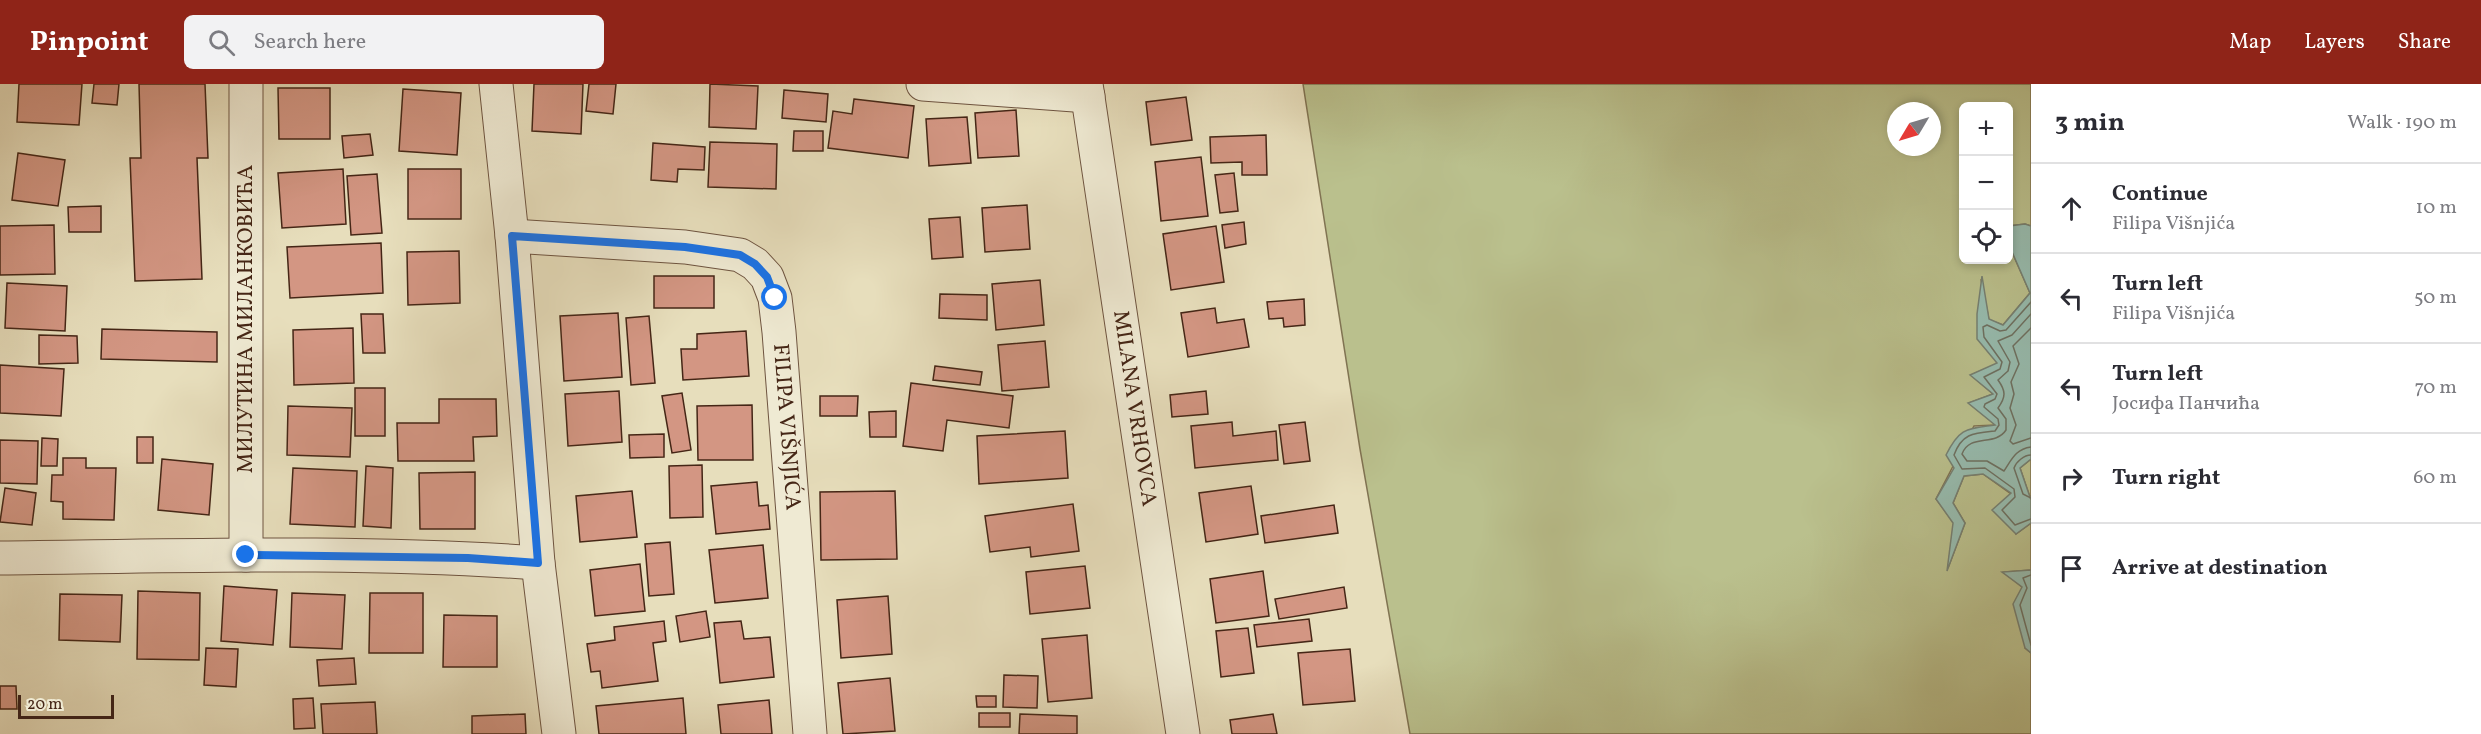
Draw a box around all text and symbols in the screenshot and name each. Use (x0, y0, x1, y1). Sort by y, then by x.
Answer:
search box (184, 15, 604, 69)
text: Pinpoint (30, 23, 148, 62)
icon: search (205, 26, 238, 59)
text: Search here (253, 27, 366, 58)
text: Map (2229, 28, 2271, 57)
text: Layers (2304, 28, 2365, 57)
text: Share (2398, 28, 2451, 57)
north arrow (1887, 102, 1941, 156)
map controls (1959, 102, 2013, 264)
button: + (1959, 102, 2013, 156)
text: 3 min (2055, 105, 2125, 141)
text: Walk · 190 m (2347, 109, 2457, 137)
button: − (1959, 156, 2013, 210)
street label: МИЛУТИНА МИЛАНКОВИЋА (231, 165, 262, 473)
text: Continue (2112, 179, 2208, 210)
icon: ahead (2055, 192, 2088, 225)
text: 10 m (2416, 194, 2457, 222)
button: locate (1959, 210, 2013, 264)
text: Filipa Višnjića (2112, 210, 2235, 238)
text: Turn left (2112, 269, 2203, 300)
icon: left (2055, 282, 2088, 315)
route start (761, 284, 787, 310)
text: 50 m (2414, 284, 2457, 312)
text: Filipa Višnjića (2112, 300, 2235, 328)
street label: MILANA VRHOVCA (1104, 308, 1164, 509)
street label: FILIPA VIŠNJIĆA (764, 342, 808, 511)
text: Turn left (2112, 359, 2203, 390)
icon: left (2055, 372, 2088, 405)
text: 70 m (2414, 374, 2457, 402)
text: Јосифа Панчића (2112, 390, 2260, 418)
icon: right (2055, 462, 2088, 495)
text: Turn right (2112, 463, 2220, 494)
text: 60 m (2413, 464, 2457, 492)
route end (232, 541, 258, 567)
icon: arrive (2055, 552, 2088, 585)
text: Arrive at destination (2112, 553, 2328, 584)
scale bar (18, 692, 114, 720)
text: 20 m (27, 694, 62, 716)

